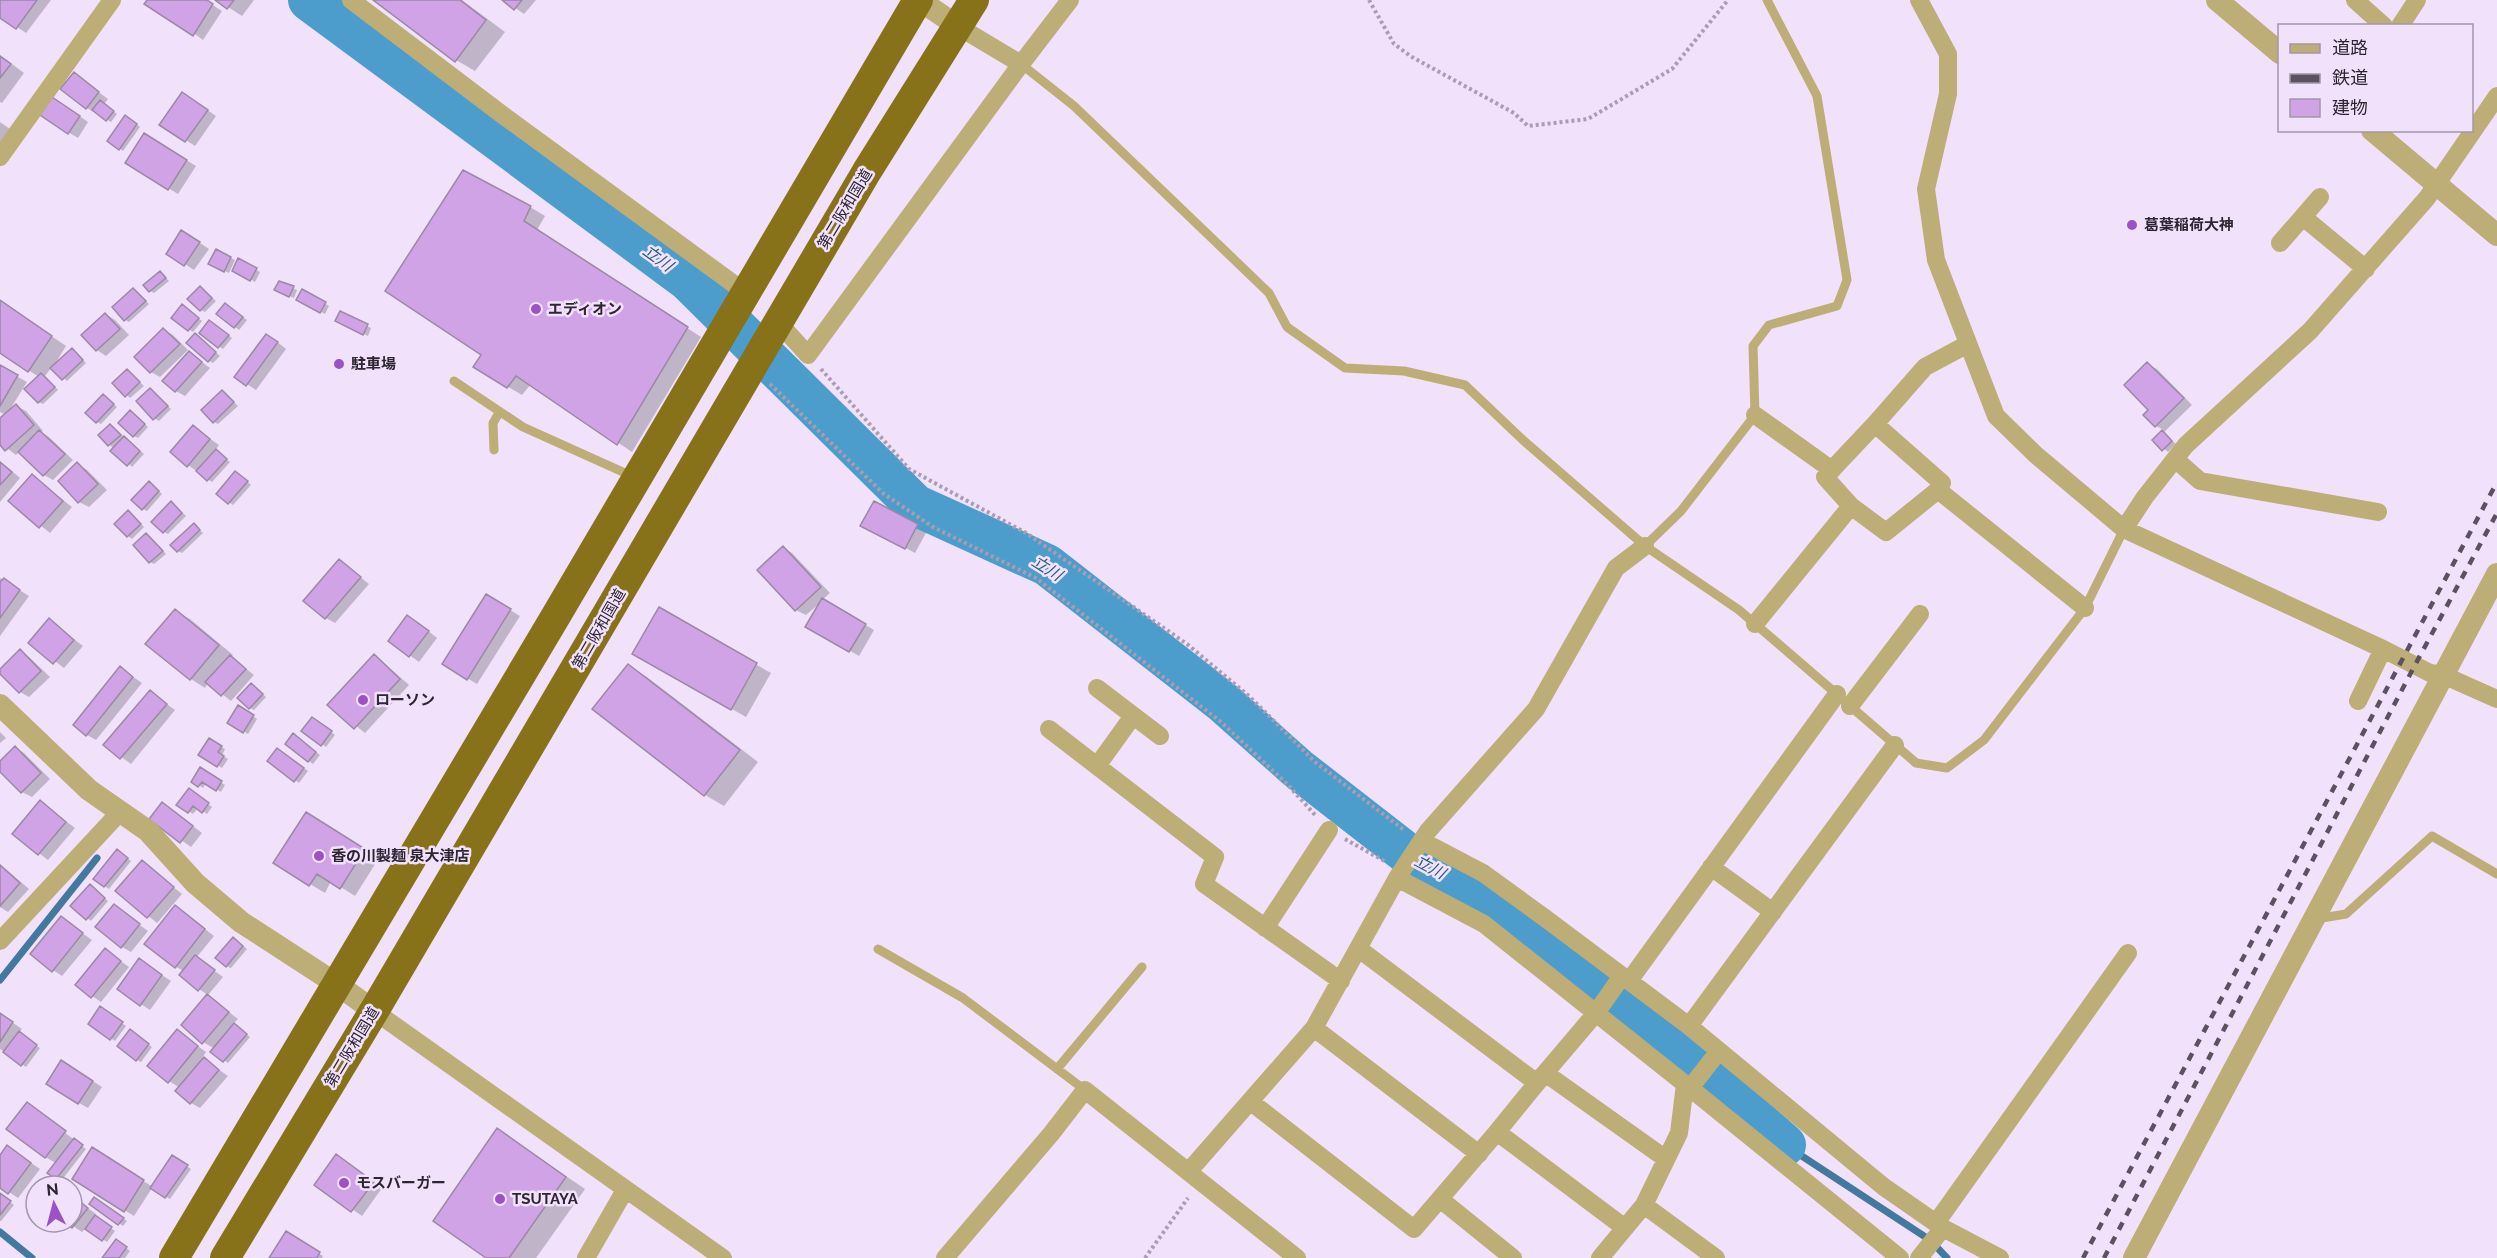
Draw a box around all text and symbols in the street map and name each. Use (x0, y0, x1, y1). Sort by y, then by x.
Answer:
legend (2278, 24, 2473, 132)
text: 道路 (2332, 37, 2368, 58)
text: 鉄道 (2332, 67, 2368, 88)
text: 建物 (2332, 97, 2368, 118)
street label: 第二阪和国道 (814, 166, 876, 252)
place label: 葛葉稲荷大神 (2144, 216, 2234, 234)
marker: 葛葉稲荷大神 (2125, 218, 2139, 232)
water label: 立川 (639, 241, 678, 276)
place label: エディオン (548, 300, 622, 318)
marker: エディオン (529, 302, 543, 316)
place label: 駐車場 (351, 355, 396, 373)
marker: 駐車場 (332, 357, 346, 371)
water label: 立川 (1028, 551, 1067, 586)
street label: 第二阪和国道 (569, 586, 629, 672)
place label: ローソン (375, 691, 435, 709)
marker: ローソン (356, 693, 370, 707)
place label: 香の川製麺 泉大津店 (331, 847, 470, 865)
marker: 香の川製麺 泉大津店 (312, 849, 326, 863)
water label: 立川 (1411, 851, 1450, 884)
street label: 第二阪和国道 (321, 1004, 383, 1090)
north arrow (24, 1174, 84, 1234)
place label: モスバーガー (356, 1174, 446, 1192)
marker: モスバーガー (337, 1176, 351, 1190)
text: N (45, 1179, 60, 1200)
place label: TSUTAYA (512, 1190, 579, 1208)
marker: TSUTAYA (493, 1192, 507, 1206)

